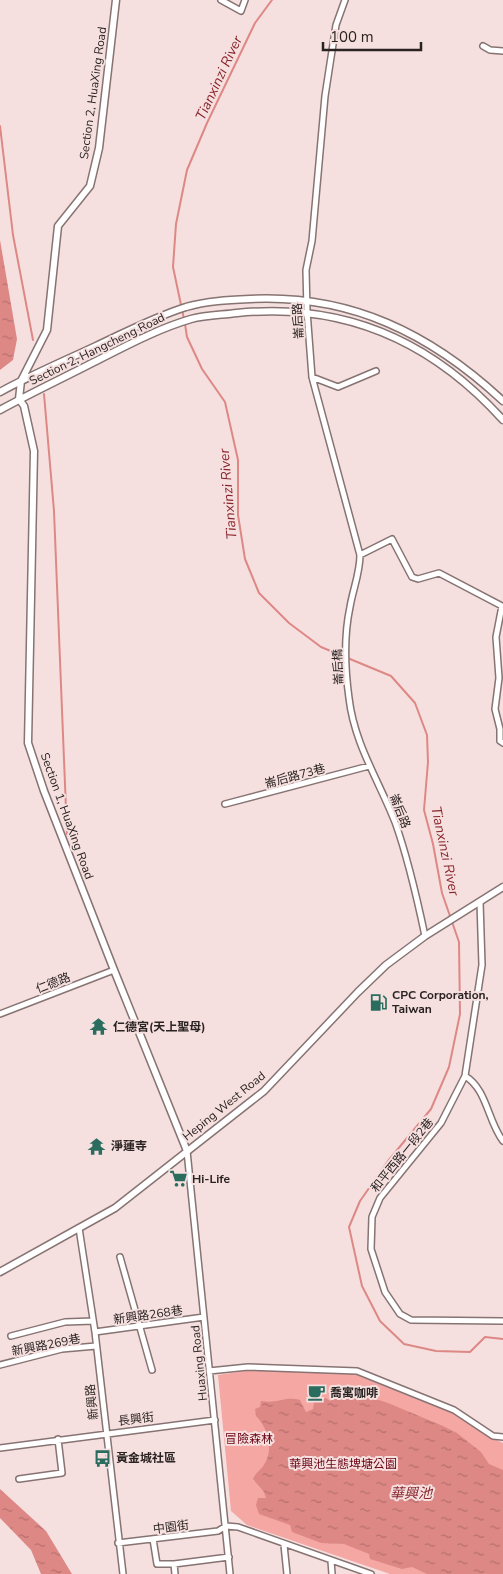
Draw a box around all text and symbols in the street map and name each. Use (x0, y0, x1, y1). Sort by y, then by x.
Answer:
scale bar (323, 20, 420, 52)
street label: Section 2, HuaXing Road (76, 26, 110, 160)
text: 100 m (330, 27, 374, 47)
water label: Tianxinzi River (191, 32, 247, 123)
street label: 崙后路 (289, 303, 307, 339)
street label: Section 2, Hangcheng Road (27, 309, 167, 389)
water label: Tianxinzi River (214, 447, 241, 540)
street label: 崙后橋 (329, 649, 347, 685)
street label: Section 1, HuaXing Road (37, 751, 97, 881)
street label: 崙后路73巷 (263, 760, 327, 792)
street label: 崙后路 (386, 791, 414, 831)
water label: Tianxinzi River (426, 804, 464, 898)
street label: 仁德路 (33, 969, 73, 997)
place label: CPC Corporation, Taiwan (392, 987, 489, 1017)
fuel station icon: CPC Corporation, Taiwan (368, 992, 388, 1012)
temple icon: 仁德宮(天上聖母) (89, 1017, 109, 1037)
place label: 仁德宮(天上聖母) (113, 1019, 206, 1035)
street label: Heping West Road (179, 1068, 269, 1144)
street label: 和平西路一段2巷 (367, 1115, 437, 1195)
temple icon: 淨蓮寺 (87, 1136, 107, 1156)
place label: 淨蓮寺 (111, 1138, 147, 1154)
supermarket icon: Hi-Life (168, 1169, 188, 1189)
place label: Hi-Life (192, 1171, 231, 1187)
street label: 新興路268巷 (112, 1302, 184, 1328)
street label: Huaxing Road (187, 1324, 211, 1402)
street label: 新興路269巷 (10, 1331, 82, 1359)
street label: 新興路 (82, 1383, 102, 1421)
cafe icon: 喬寓咖啡 (306, 1383, 326, 1403)
place label: 喬寓咖啡 (330, 1385, 378, 1401)
street label: 長興街 (117, 1409, 155, 1429)
park label: 冒險森林 (225, 1431, 273, 1447)
bus stop icon: 黃金城社區 (92, 1448, 112, 1468)
place label: 黃金城社區 (116, 1450, 176, 1466)
park label: 華興池生態埤塘公園 (289, 1456, 397, 1472)
water label: 華興池 (390, 1484, 434, 1503)
street label: 中園街 (152, 1517, 190, 1537)

